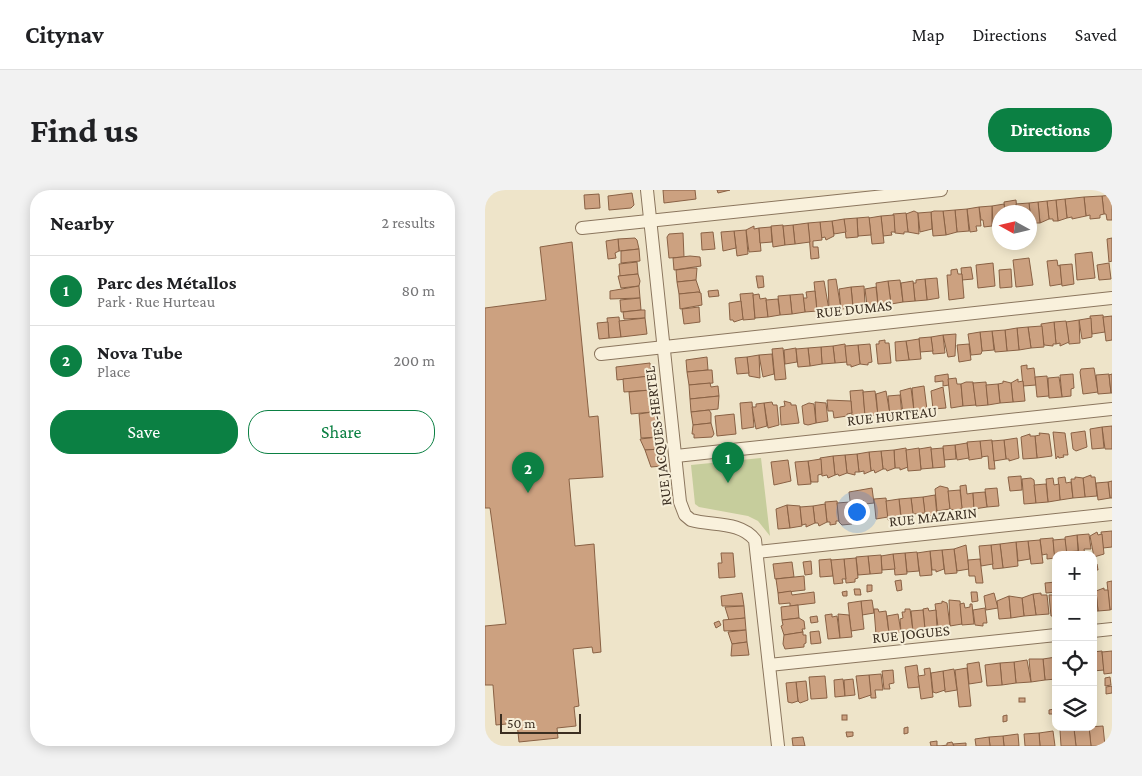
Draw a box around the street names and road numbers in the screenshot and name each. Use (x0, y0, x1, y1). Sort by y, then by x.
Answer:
street label: RUE DUMAS (815, 297, 893, 321)
street label: RUE JACQUES-HERTEL (641, 365, 676, 507)
street label: RUE HURTEAU (846, 403, 938, 429)
street label: RUE MAZARIN (888, 504, 978, 530)
street label: RUE JOGUES (872, 622, 951, 647)

